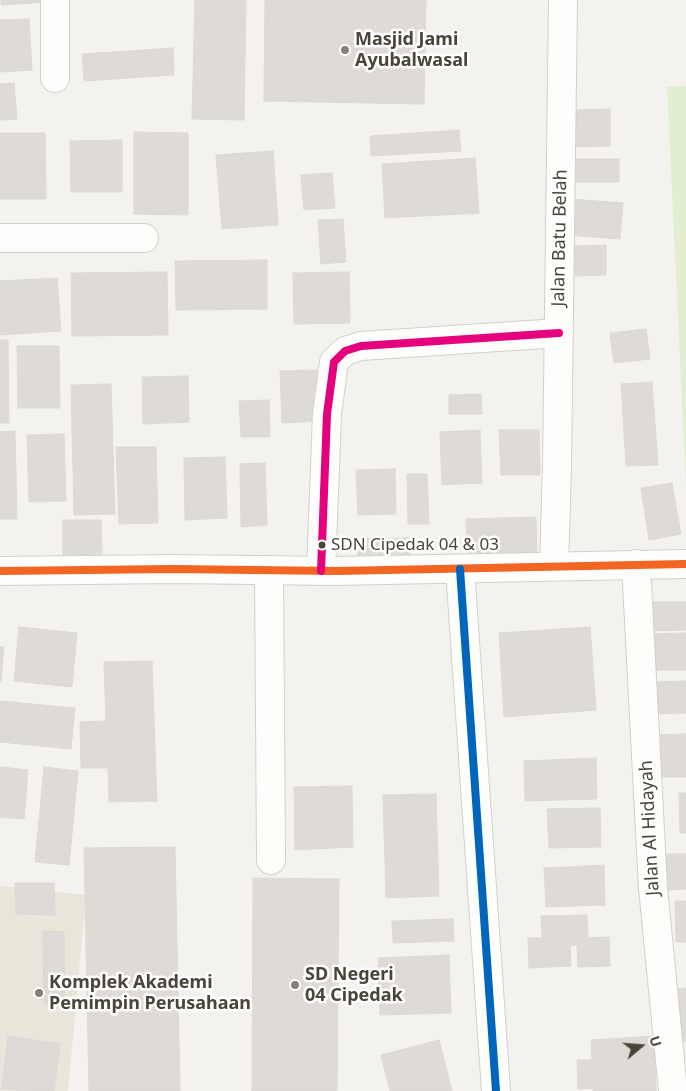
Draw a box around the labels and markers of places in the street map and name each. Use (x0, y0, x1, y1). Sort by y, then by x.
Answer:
place label: Masjid Jami Ayubalwasal (355, 29, 468, 72)
marker: Masjid Jami Ayubalwasal (339, 44, 351, 56)
place label: SDN Cipedak 04 & 03 (331, 535, 499, 555)
marker: SDN Cipedak 04 & 03 (317, 540, 327, 550)
place label: SD Negeri 04 Cipedak (305, 964, 403, 1006)
place label: Komplek Akademi Pemimpin Perusahaan (49, 972, 251, 1014)
marker: SD Negeri 04 Cipedak (289, 979, 301, 991)
marker: Komplek Akademi Pemimpin Perusahaan (33, 987, 45, 999)

